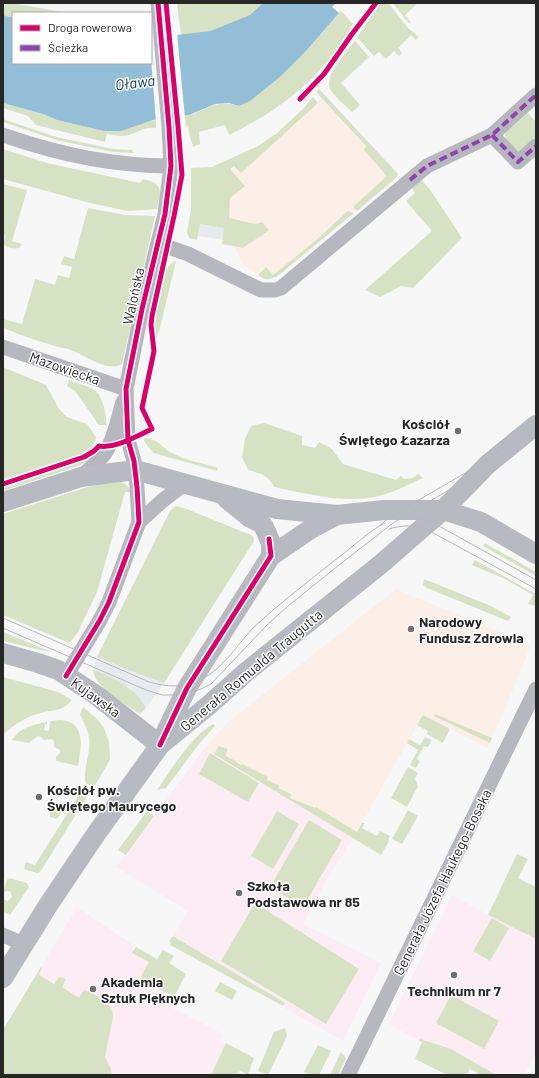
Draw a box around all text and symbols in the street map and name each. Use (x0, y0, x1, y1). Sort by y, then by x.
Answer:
legend (12, 12, 152, 64)
text: Droga rowerowa (48, 20, 132, 34)
text: Ścieżka (48, 40, 88, 54)
water label: Oława (114, 71, 156, 93)
street label: Walońska (119, 266, 147, 326)
street label: Mazowiecka (28, 348, 102, 388)
place label: Kościół Świętego Łazarza (339, 415, 450, 448)
marker: Kościół Świętego Łazarza (453, 426, 463, 436)
street label: Generała Romualda Traugutta (176, 606, 326, 734)
place label: Narodowy Fundusz Zdrowia (419, 613, 524, 646)
marker: Narodowy Fundusz Zdrowia (406, 624, 416, 634)
street label: Kujawska (68, 673, 124, 721)
place label: Kościół pw. Świętego Maurycego (47, 781, 177, 814)
street label: Generała Józefa Haukego-Bosaka (389, 786, 495, 978)
marker: Kościół pw. Świętego Maurycego (34, 792, 44, 802)
place label: Szkoła Podstawowa nr 85 (247, 877, 360, 910)
marker: Szkoła Podstawowa nr 85 (234, 888, 244, 898)
marker: Technikum nr 7 (449, 970, 459, 980)
place label: Akademia Sztuk Pięknych (101, 973, 195, 1006)
place label: Technikum nr 7 (407, 982, 501, 999)
marker: Akademia Sztuk Pięknych (88, 984, 98, 994)

